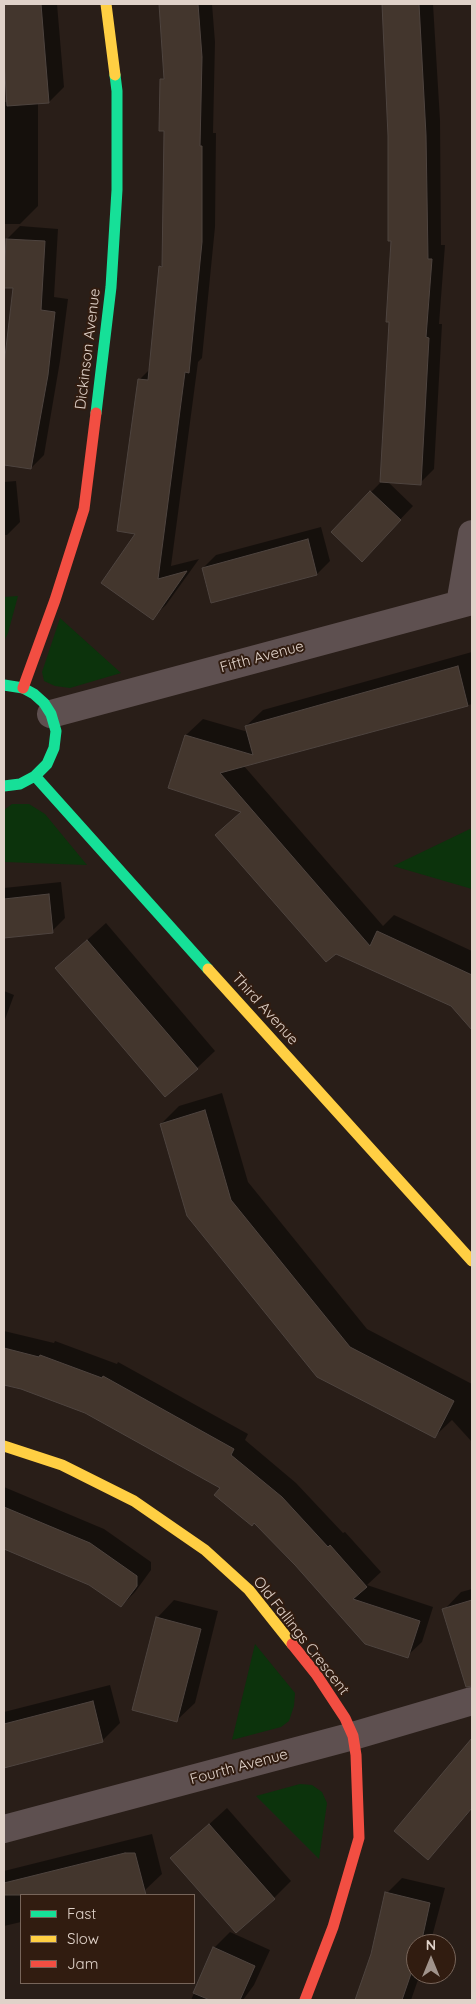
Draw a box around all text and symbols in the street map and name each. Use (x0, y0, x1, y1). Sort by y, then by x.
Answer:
street label: Dickinson Avenue (72, 287, 104, 411)
street label: Fifth Avenue (218, 637, 306, 677)
street label: Third Avenue (228, 969, 302, 1049)
street label: Old Fallings Crescent (249, 1573, 353, 1699)
street label: Fourth Avenue (188, 1745, 290, 1789)
legend (20, 1894, 195, 1984)
text: Fast (67, 1904, 96, 1923)
text: Slow (67, 1929, 99, 1948)
north arrow (406, 1934, 456, 1984)
text: N (426, 1936, 436, 1954)
text: Jam (67, 1954, 98, 1973)

